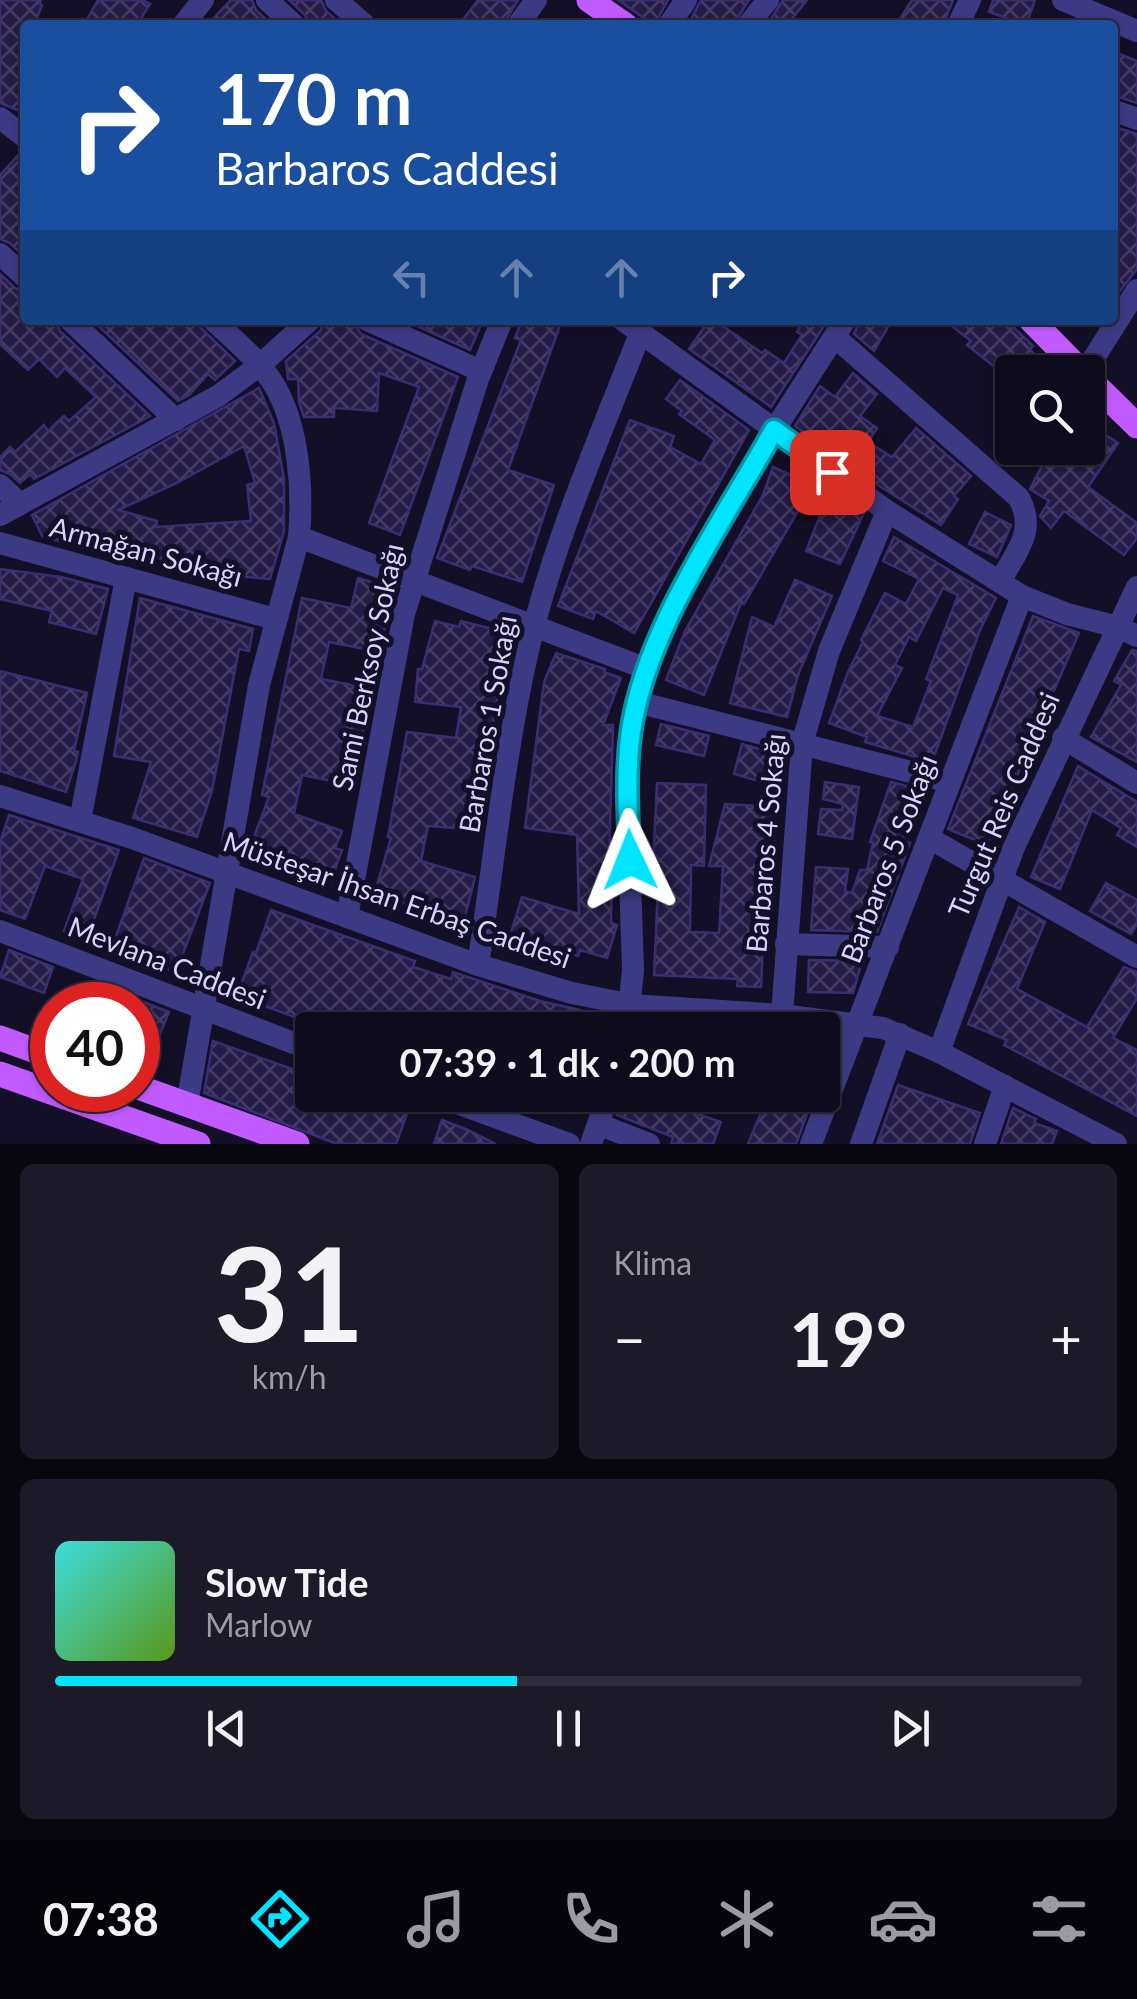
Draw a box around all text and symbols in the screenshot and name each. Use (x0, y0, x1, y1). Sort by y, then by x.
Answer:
text: 170 m (215, 56, 412, 140)
icon: right (50, 60, 180, 190)
text: Barbaros Caddesi (215, 141, 559, 195)
icon: left (384, 250, 439, 305)
icon: ahead (489, 250, 544, 305)
icon: ahead (594, 250, 649, 305)
icon: right (699, 250, 754, 305)
map controls (995, 355, 1105, 465)
button: search (995, 355, 1105, 465)
pin (790, 430, 875, 515)
icon: arrive (805, 445, 860, 500)
street label: Armağan Sokağı (46, 509, 246, 593)
street label: Sami Berksoy Sokağı (324, 540, 410, 793)
street label: Barbaros 1 Sokağı (451, 612, 523, 835)
street label: Turgut Reis Caddesi (940, 687, 1066, 922)
street label: Barbaros 4 Sokağı (738, 732, 792, 954)
street label: Barbaros 5 Sokağı (833, 750, 943, 968)
position arrow (578, 808, 682, 912)
street label: Müsteşar İhsan Erbaş Caddesi (219, 823, 576, 975)
street label: Mevlana Caddesi (64, 909, 271, 1015)
speed limit sign: 40 (30, 982, 160, 1112)
text: 07:39 · 1 dk · 200 m (399, 1039, 736, 1085)
text: 31 (214, 1214, 365, 1370)
text: Klima (614, 1243, 692, 1282)
text: 19° (789, 1293, 907, 1383)
text: − (614, 1305, 645, 1371)
text: + (1050, 1305, 1082, 1371)
text: km/h (252, 1357, 327, 1396)
text: Slow Tide (205, 1559, 368, 1605)
text: Marlow (205, 1605, 312, 1644)
icon: previous (199, 1701, 254, 1756)
icon: pause (541, 1701, 596, 1756)
icon: next (883, 1701, 938, 1756)
icon: directions (245, 1884, 315, 1954)
icon: music (401, 1884, 471, 1954)
icon: phone (556, 1884, 626, 1954)
icon: climate (712, 1884, 782, 1954)
icon: car (868, 1884, 938, 1954)
icon: filters (1024, 1884, 1094, 1954)
text: 07:38 (43, 1892, 159, 1946)

